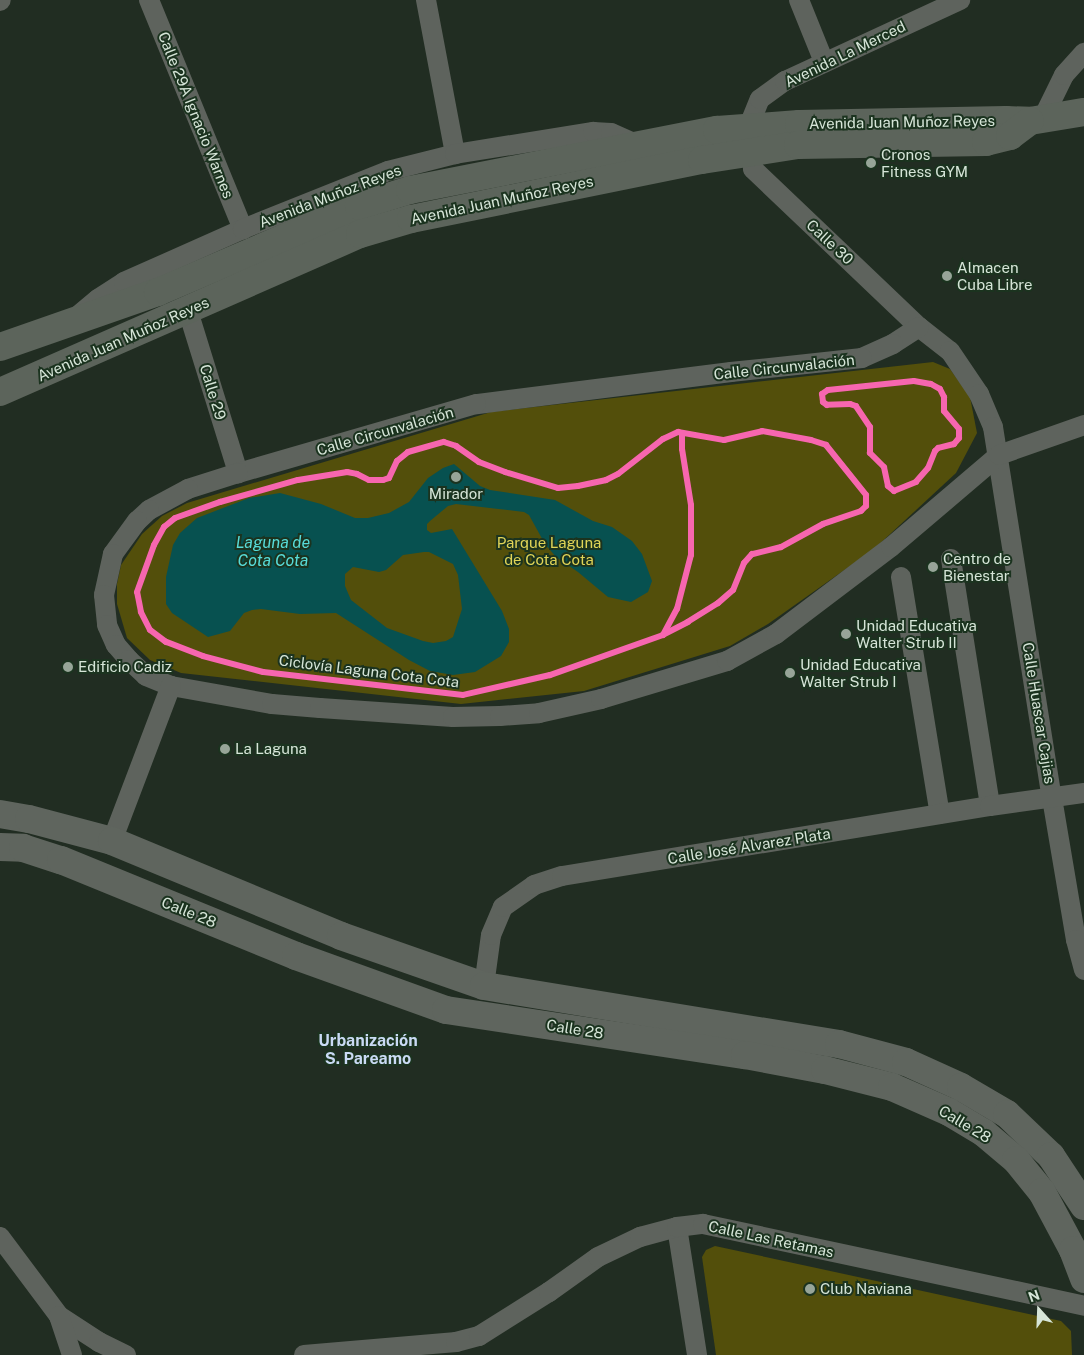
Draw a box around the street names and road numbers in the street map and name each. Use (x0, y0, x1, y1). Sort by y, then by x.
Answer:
street label: Avenida La Merced (782, 17, 908, 91)
street label: Calle 29A Ignacio Warnes (154, 29, 238, 201)
street label: Avenida Juan Muñoz Reyes (809, 111, 995, 133)
street label: Avenida Muñoz Reyes (256, 161, 404, 231)
street label: Avenida Juan Muñoz Reyes (409, 172, 595, 228)
street label: Calle 30 (803, 216, 857, 268)
street label: Avenida Juan Muñoz Reyes (34, 293, 212, 385)
street label: Calle Circunvalación (713, 351, 855, 383)
street label: Calle 29 (196, 362, 230, 422)
street label: Calle Circunvalación (314, 403, 456, 459)
street label: Calle Huascar Cajias (1019, 641, 1059, 785)
street label: Ciclovía Laguna Cota Cota (278, 651, 460, 691)
street label: Calle José Alvarez Plata (666, 824, 832, 868)
street label: Calle 28 (159, 893, 219, 931)
street label: Calle 28 (545, 1016, 605, 1042)
street label: Calle 28 (936, 1101, 994, 1147)
street label: Calle Las Retamas (707, 1217, 835, 1261)

